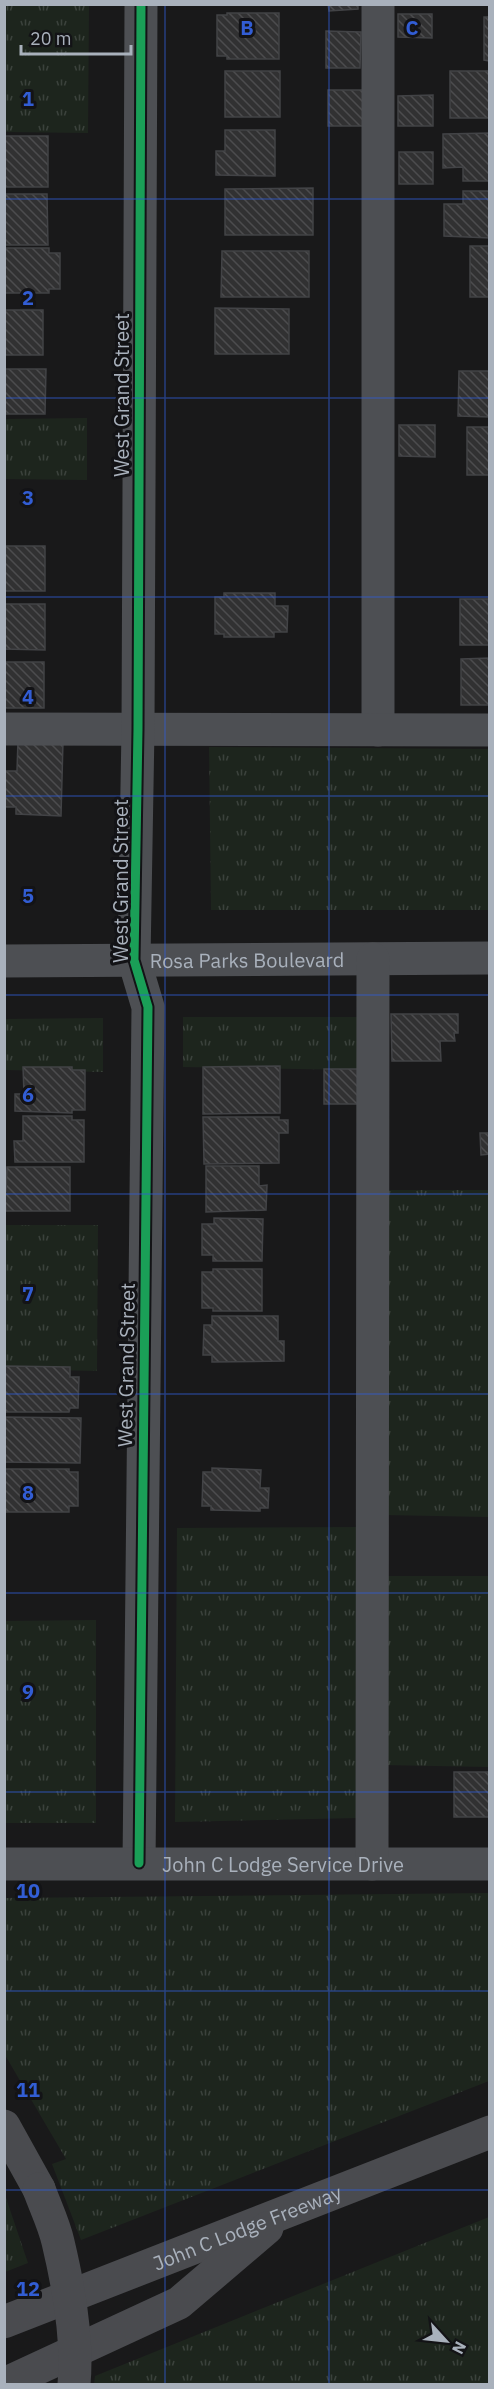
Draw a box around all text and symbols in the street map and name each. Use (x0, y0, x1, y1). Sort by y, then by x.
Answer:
text: B (240, 14, 254, 41)
text: C (405, 14, 419, 41)
scale bar (21, 18, 130, 56)
text: 20 m (30, 27, 72, 50)
text: 1 (22, 85, 34, 112)
text: 2 (22, 284, 34, 311)
street label: West Grand Street (108, 313, 135, 477)
text: 3 (22, 484, 34, 511)
text: 4 (22, 683, 34, 710)
street label: West Grand Street (107, 799, 134, 963)
text: 5 (22, 882, 34, 909)
street label: Rosa Parks Boulevard (150, 945, 344, 974)
text: 6 (22, 1081, 34, 1108)
text: 7 (22, 1280, 34, 1307)
street label: West Grand Street (111, 1283, 141, 1447)
text: 8 (22, 1479, 34, 1506)
text: 9 (22, 1678, 34, 1705)
street label: John C Lodge Service Drive (162, 1851, 404, 1878)
text: 10 (16, 1877, 40, 1904)
text: 11 (16, 2076, 40, 2103)
street label: John C Lodge Freeway (149, 2178, 345, 2276)
text: 12 (16, 2275, 40, 2302)
north arrow (416, 2311, 476, 2371)
text: N (448, 2338, 471, 2358)

